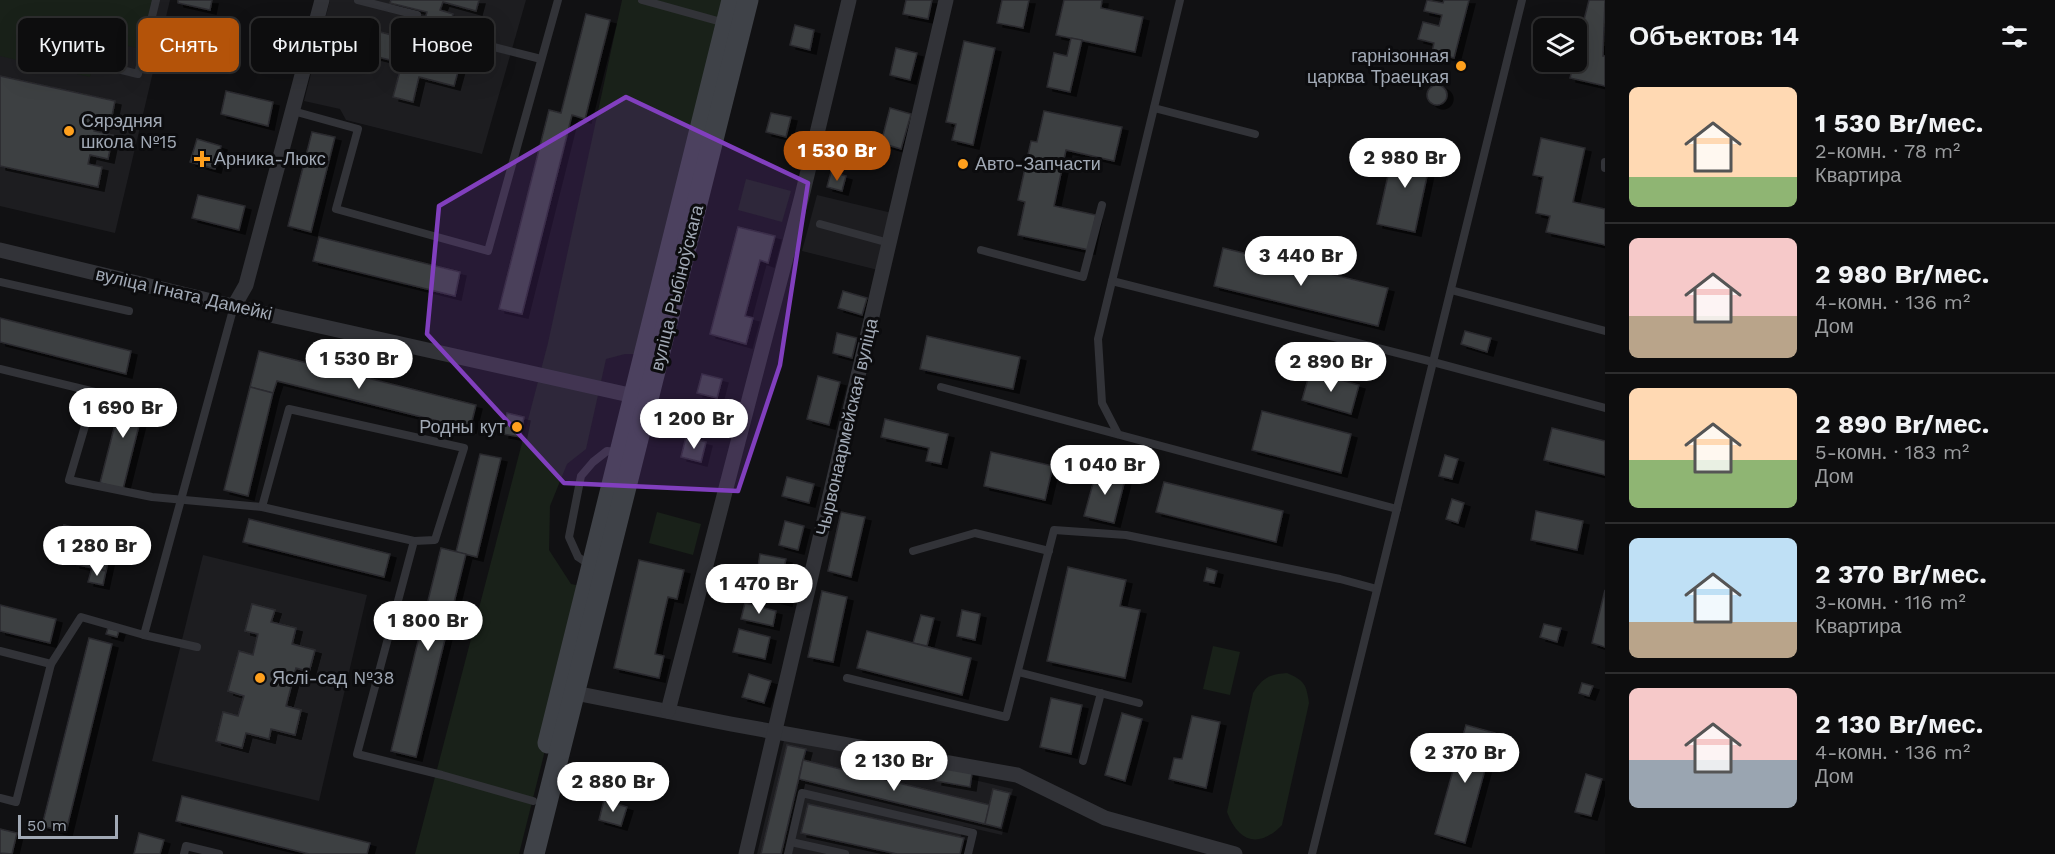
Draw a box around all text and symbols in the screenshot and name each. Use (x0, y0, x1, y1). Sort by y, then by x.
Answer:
chip: Купить (18, 18, 126, 72)
chip: Снять (138, 18, 239, 72)
chip: Фильтры (251, 18, 379, 72)
chip: Новое (391, 18, 494, 72)
map controls (1533, 18, 1587, 72)
button: layers (1533, 18, 1587, 72)
icon: filters (1998, 20, 2031, 53)
text: Объектов: 14 (1629, 21, 1799, 51)
place label: гарнізонная царква Траецкая (1307, 45, 1449, 87)
marker: гарнізонная царква Траецкая (1454, 59, 1468, 73)
text: 1 530 Br/мес. (1815, 108, 1983, 138)
place label: Сярэдняя школа №15 (81, 110, 177, 152)
icon: home (1677, 111, 1749, 183)
marker: Сярэдняя школа №15 (62, 124, 76, 138)
pin: 1 530 Br (775, 131, 899, 182)
text: 1 530 Br (798, 138, 876, 162)
pin: 2 980 Br (1343, 138, 1467, 189)
text: 2-комн. · 78 m² (1815, 139, 1960, 163)
text: 2 980 Br (1363, 145, 1447, 169)
place label: Арника-Люкс (214, 148, 326, 169)
marker: Арника-Люкс (195, 152, 209, 166)
place label: Авто-Запчасти (975, 153, 1101, 174)
marker: Авто-Запчасти (956, 157, 970, 171)
text: Квартира (1815, 163, 1901, 187)
street label: вуліца Рыбіноўскага (646, 202, 708, 373)
pin: 3 440 Br (1239, 236, 1363, 287)
text: 3 440 Br (1259, 243, 1343, 267)
text: 2 980 Br/мес. (1815, 259, 1989, 289)
icon: home (1677, 262, 1749, 334)
street label: вуліца Ігната Дамейкі (94, 263, 274, 324)
text: 4-комн. · 136 m² (1815, 290, 1970, 314)
text: Дом (1815, 314, 1854, 338)
street label: Чырвонаармейская вуліца (811, 315, 882, 538)
pin: 1 530 Br (297, 339, 421, 390)
pin: 2 890 Br (1269, 342, 1393, 393)
text: 1 530 Br (320, 346, 398, 370)
text: 2 890 Br (1289, 349, 1373, 373)
pin: 1 690 Br (61, 388, 185, 439)
text: 1 690 Br (83, 395, 163, 419)
pin: 1 200 Br (632, 399, 756, 450)
text: 1 200 Br (654, 406, 734, 430)
text: 2 890 Br/мес. (1815, 409, 1989, 439)
icon: home (1677, 412, 1749, 484)
place label: Родны кут (419, 416, 505, 437)
marker: Родны кут (510, 420, 524, 434)
text: 5-комн. · 183 m² (1815, 440, 1969, 464)
pin: 1 040 Br (1043, 445, 1167, 496)
text: 1 040 Br (1064, 452, 1146, 476)
text: Дом (1815, 464, 1854, 488)
pin: 1 280 Br (35, 526, 159, 577)
text: 1 280 Br (57, 533, 137, 557)
text: 2 370 Br/мес. (1815, 559, 1987, 589)
icon: home (1677, 562, 1749, 634)
pin: 1 470 Br (697, 564, 821, 615)
text: 1 470 Br (720, 571, 798, 595)
text: 3-комн. · 116 m² (1815, 590, 1966, 614)
pin: 1 800 Br (366, 601, 490, 652)
text: 1 800 Br (388, 608, 468, 632)
text: Квартира (1815, 614, 1901, 638)
place label: Яслі-сад №38 (272, 667, 395, 688)
marker: Яслі-сад №38 (253, 671, 267, 685)
text: 2 130 Br/мес. (1815, 709, 1983, 739)
icon: home (1677, 712, 1749, 784)
pin: 2 370 Br (1403, 733, 1527, 784)
text: 2 370 Br (1424, 740, 1506, 764)
text: 4-комн. · 136 m² (1815, 740, 1970, 764)
pin: 2 130 Br (832, 741, 956, 792)
text: 2 130 Br (855, 748, 933, 772)
pin: 2 880 Br (551, 762, 675, 813)
text: Дом (1815, 764, 1854, 788)
text: 2 880 Br (571, 769, 655, 793)
scale bar (18, 812, 118, 840)
text: 50 m (27, 816, 67, 835)

